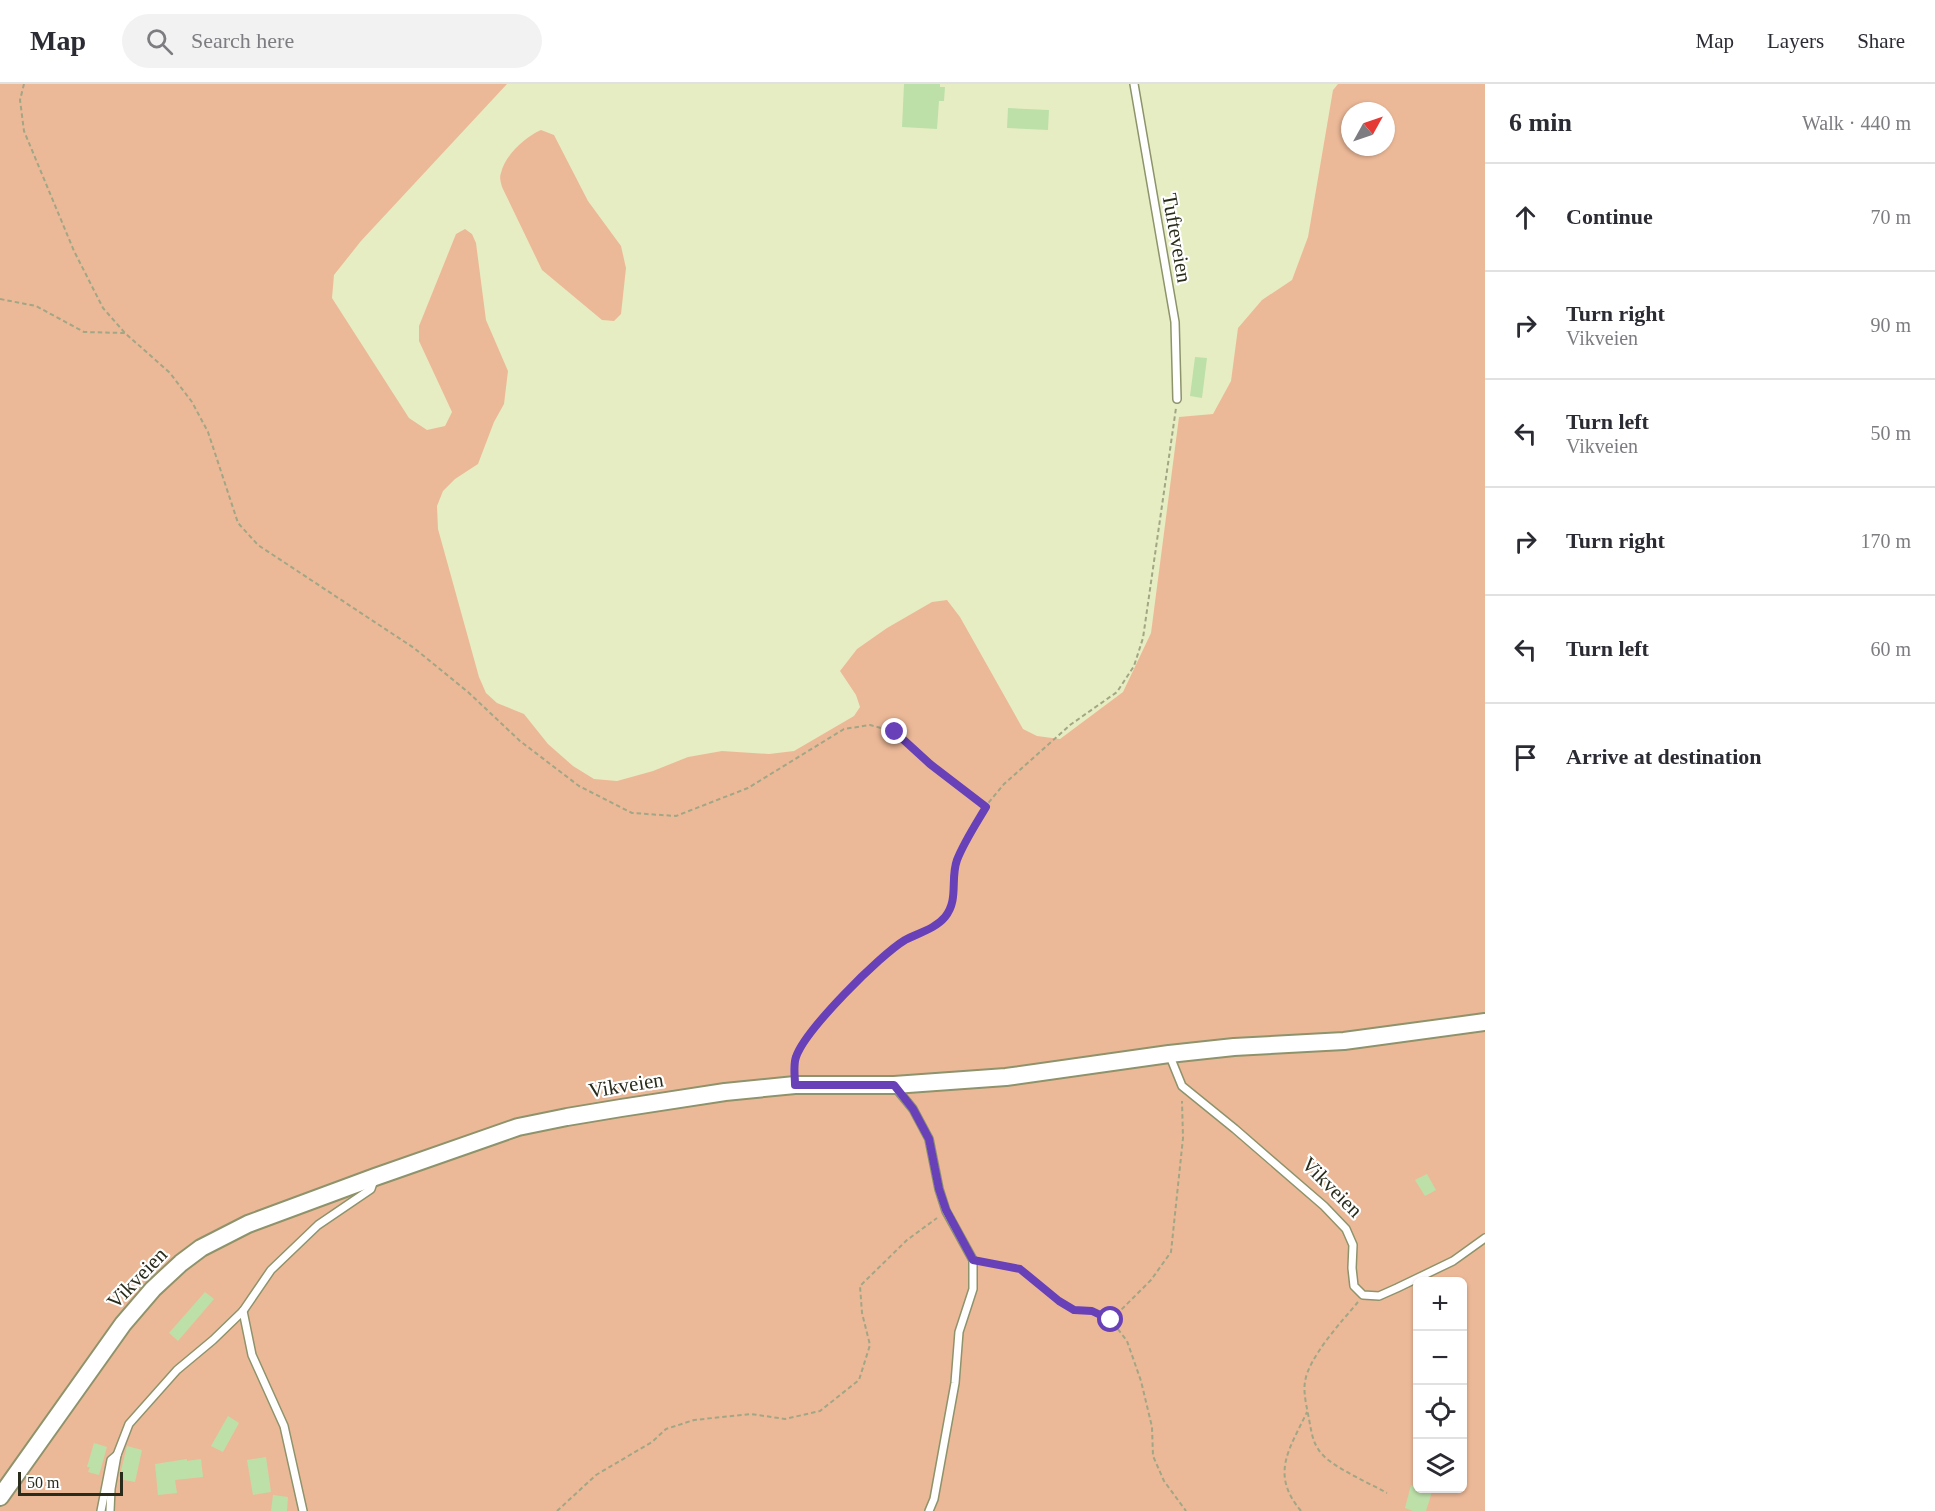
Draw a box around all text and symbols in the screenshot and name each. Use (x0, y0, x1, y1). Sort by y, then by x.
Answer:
search box (122, 14, 542, 68)
text: Map (30, 25, 86, 56)
icon: search (143, 25, 176, 58)
text: Search here (191, 28, 294, 53)
text: Map (1696, 29, 1734, 53)
text: Layers (1767, 29, 1824, 53)
text: Share (1857, 29, 1905, 53)
north arrow (1341, 102, 1395, 156)
text: 6 min (1509, 108, 1572, 137)
text: Walk · 440 m (1802, 112, 1911, 134)
street label: Tufteveien (1157, 191, 1197, 285)
icon: ahead (1509, 201, 1542, 234)
text: Continue (1566, 204, 1653, 229)
text: 70 m (1870, 206, 1911, 228)
text: Turn right (1566, 301, 1665, 326)
icon: right (1509, 309, 1542, 342)
text: 90 m (1870, 314, 1911, 336)
text: Vikveien (1566, 327, 1638, 349)
text: Turn left (1566, 409, 1649, 434)
icon: left (1509, 417, 1542, 450)
text: 50 m (1870, 422, 1911, 444)
text: Vikveien (1566, 435, 1638, 457)
icon: right (1509, 525, 1542, 558)
text: Turn right (1566, 528, 1665, 553)
text: 170 m (1860, 530, 1911, 552)
icon: left (1509, 633, 1542, 666)
text: Turn left (1566, 636, 1649, 661)
text: 60 m (1870, 638, 1911, 660)
route end (881, 718, 907, 744)
icon: arrive (1509, 741, 1542, 774)
text: Arrive at destination (1566, 744, 1762, 769)
street label: Vikveien (587, 1067, 666, 1103)
street label: Vikveien (1297, 1152, 1368, 1223)
street label: Vikveien (102, 1242, 172, 1314)
map controls (1413, 1277, 1467, 1493)
button: + (1413, 1277, 1467, 1331)
route start (1097, 1306, 1123, 1332)
button: − (1413, 1331, 1467, 1385)
button: locate (1413, 1385, 1467, 1439)
button: layers (1413, 1439, 1467, 1493)
scale bar (18, 1469, 123, 1496)
text: 50 m (27, 1474, 59, 1491)

